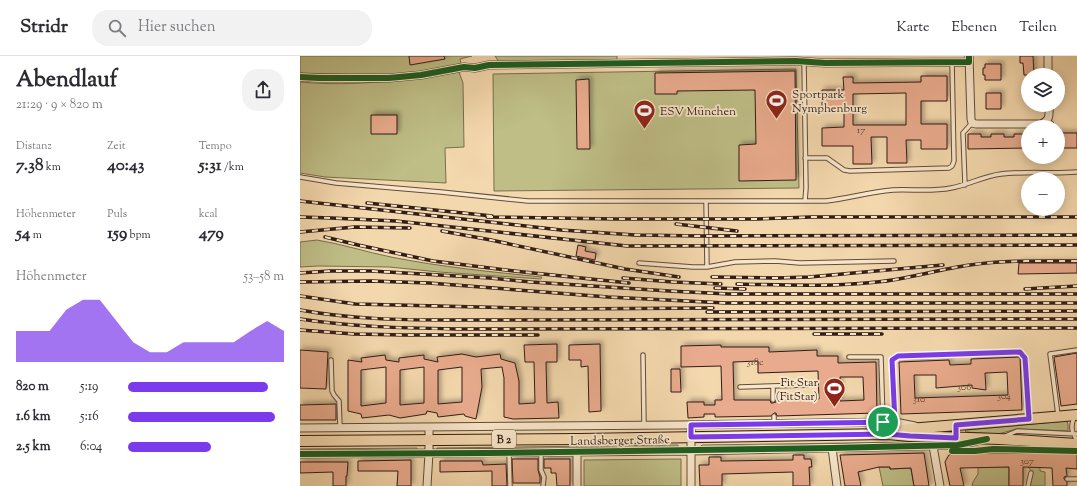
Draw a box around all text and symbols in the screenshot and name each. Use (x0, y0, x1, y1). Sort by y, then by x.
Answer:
search box (92, 10, 372, 46)
text: Stridr (20, 14, 68, 41)
icon: search (106, 17, 128, 39)
text: Hier suchen (138, 17, 216, 38)
text: Karte (897, 18, 930, 38)
text: Ebenen (952, 18, 997, 38)
text: Teilen (1019, 18, 1057, 38)
text: Abendlauf (16, 65, 117, 97)
map controls (1021, 68, 1065, 216)
button: layers (1021, 68, 1065, 112)
button: share (242, 69, 284, 111)
place label: Sportpark Nymphenburg (792, 86, 867, 118)
sports icon: Sportpark Nymphenburg (763, 88, 789, 121)
text: 21:29 · 9 × 820 m (16, 96, 103, 114)
sports icon: ESV München (632, 98, 658, 131)
place label: ESV München (660, 103, 736, 121)
button: + (1021, 120, 1065, 164)
house number: 17 (857, 123, 865, 138)
text: Distanz (16, 138, 52, 154)
text: Zeit (107, 138, 125, 154)
text: Tempo (199, 138, 232, 154)
text: 7.38 (16, 154, 43, 178)
text: 40:43 (107, 154, 144, 178)
text: 5:31 (199, 154, 222, 178)
text: km (43, 159, 61, 175)
text: /km (222, 159, 244, 175)
button: − (1021, 172, 1065, 216)
text: Höhenmeter (16, 206, 76, 222)
text: Puls (107, 206, 127, 222)
text: kcal (199, 206, 218, 222)
text: 54 (16, 222, 30, 246)
text: 159 (107, 222, 127, 246)
text: 479 (199, 222, 224, 246)
text: m (30, 227, 42, 243)
text: bpm (127, 227, 151, 243)
text: Höhenmeter (16, 268, 87, 286)
text: 53–58 m (243, 268, 284, 286)
house number: 318c (747, 355, 764, 370)
place label: Fit Star (FitStar) (776, 374, 818, 406)
sports icon: Fit Star (FitStar) (821, 376, 847, 409)
text: 820 m (16, 378, 49, 396)
text: 5:19 (80, 378, 98, 396)
house number: 306 (957, 380, 971, 395)
house number: 304 (997, 389, 1011, 404)
house number: 310 (913, 392, 925, 407)
pin (866, 405, 900, 439)
text: 1.6 km (16, 408, 51, 426)
text: 5:16 (80, 408, 99, 426)
icon: arrive (872, 411, 894, 433)
road number: B 2 (492, 430, 516, 448)
street label: Landsberger Straße (570, 431, 670, 451)
text: 2.5 km (16, 438, 50, 456)
text: 6:04 (80, 438, 102, 456)
house number: 307 (1020, 454, 1034, 469)

